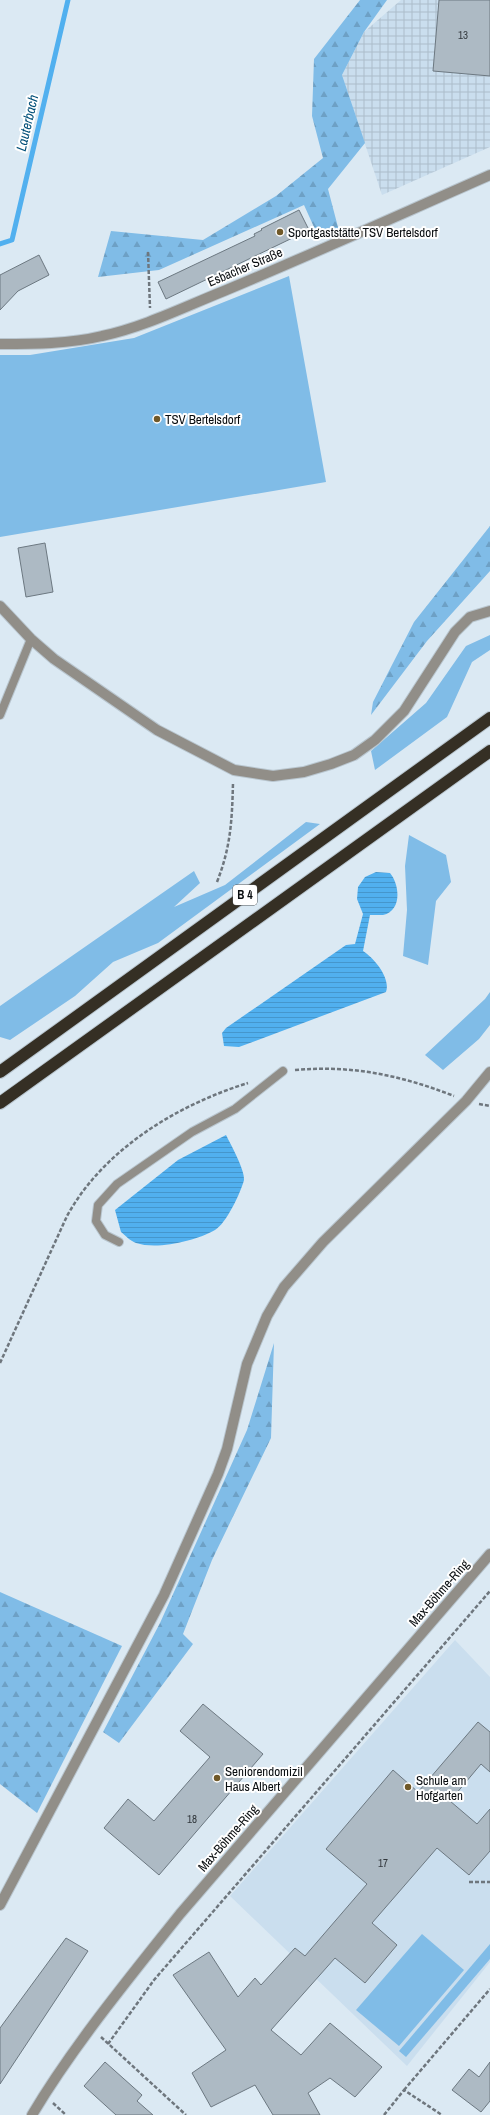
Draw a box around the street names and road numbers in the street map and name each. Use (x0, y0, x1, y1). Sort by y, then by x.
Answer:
street label: Esbacher Straße (205, 244, 285, 290)
road number: B 4 (233, 885, 257, 905)
street label: Max-Böhme-Ring (405, 1556, 473, 1630)
street label: Max-Böhme-Ring (194, 1801, 262, 1875)

